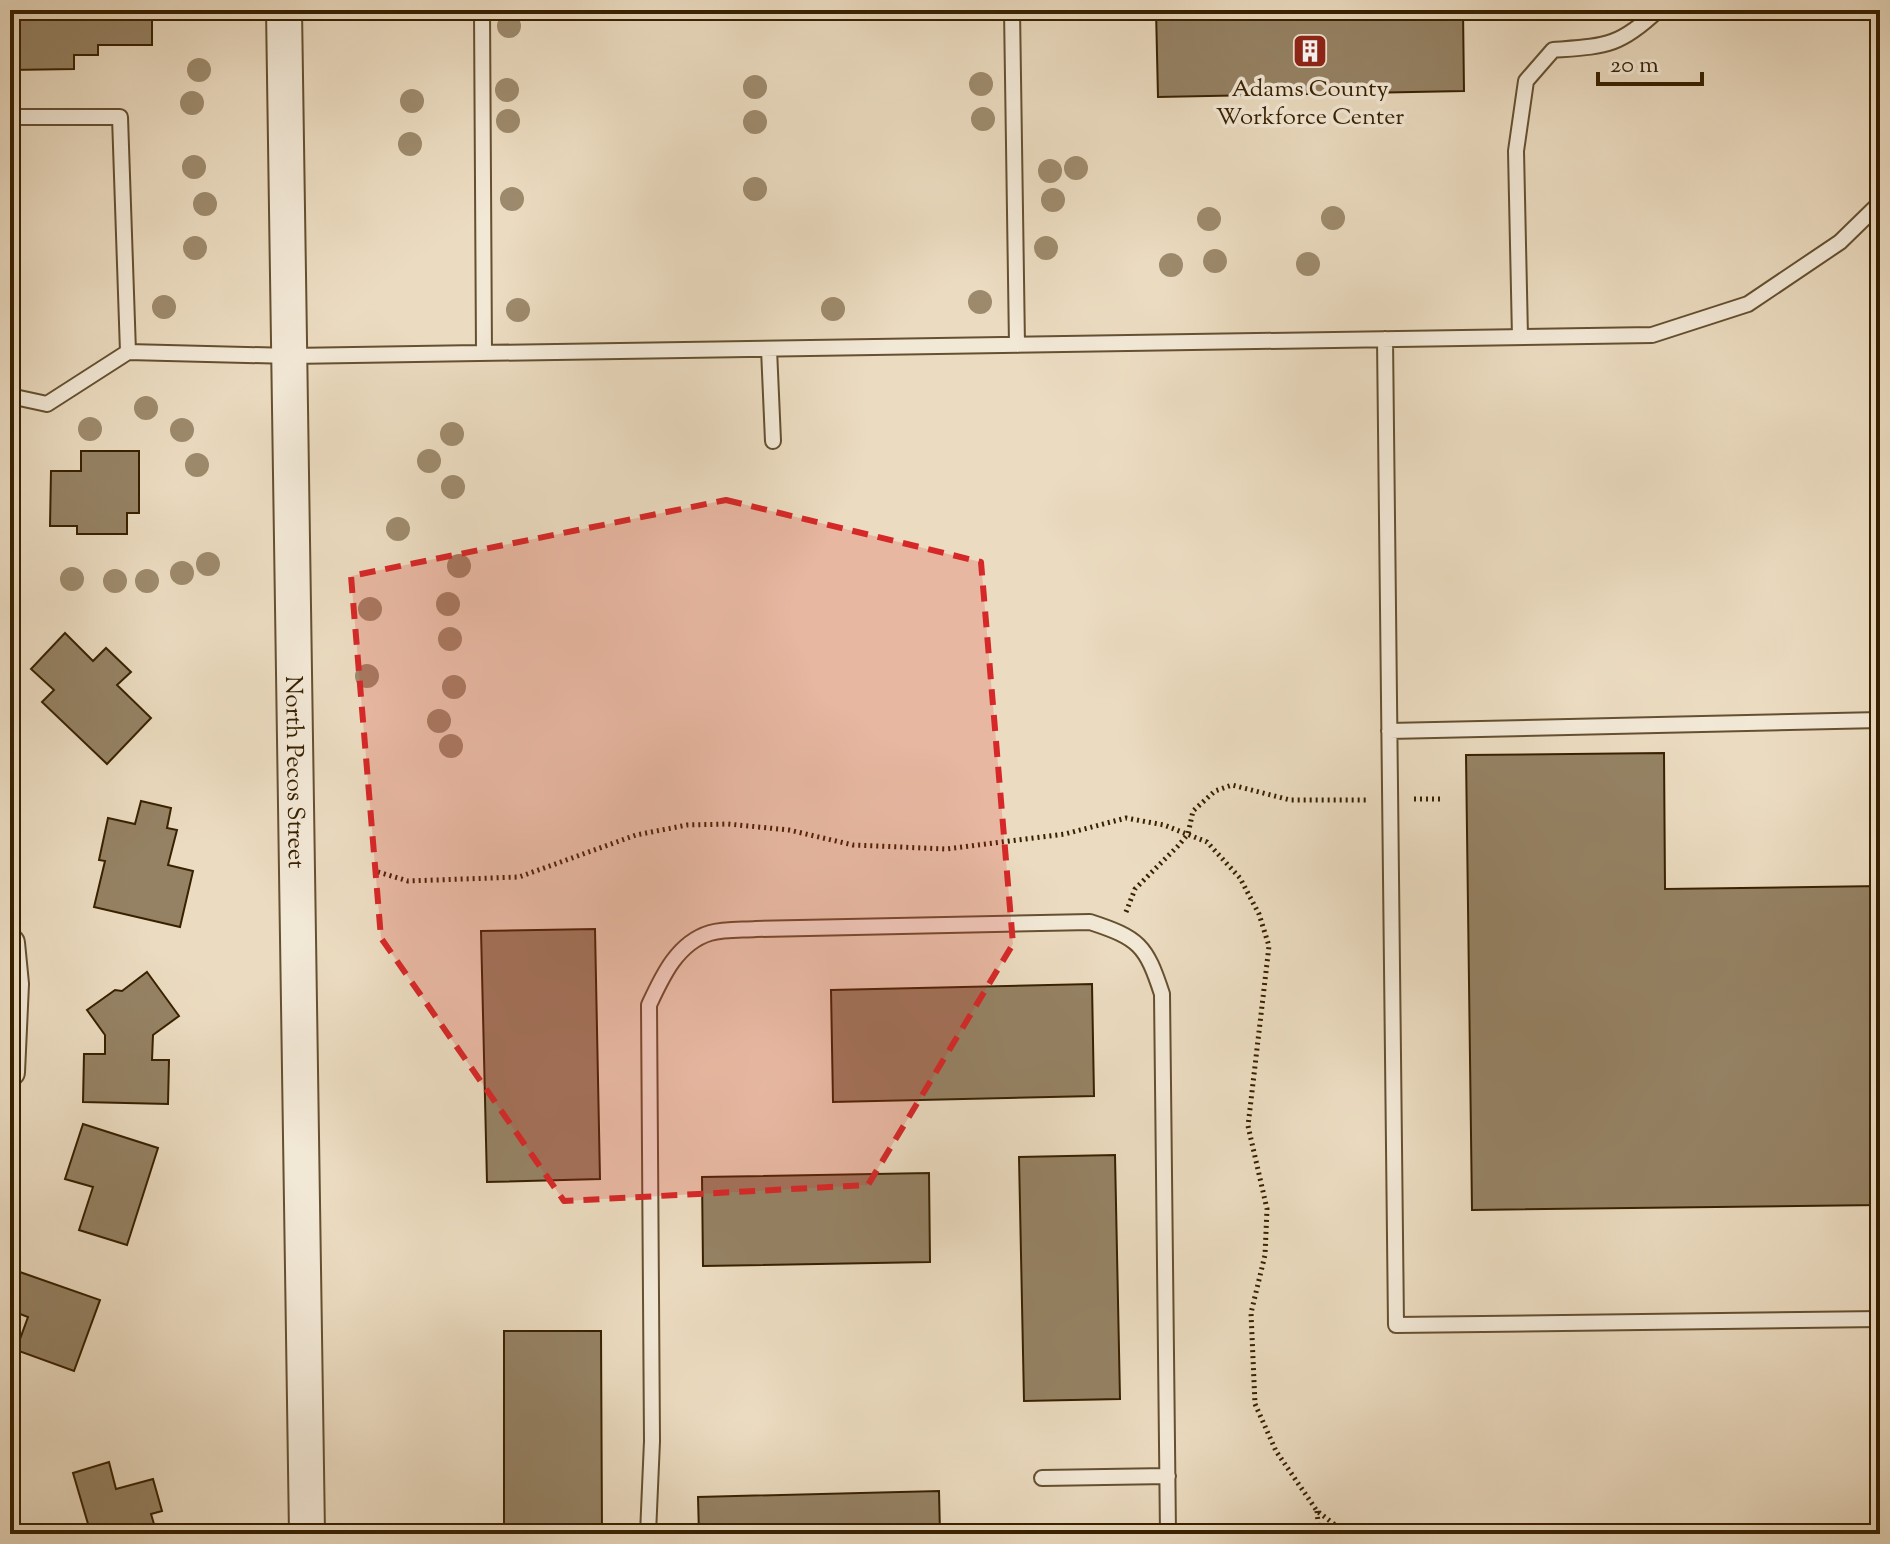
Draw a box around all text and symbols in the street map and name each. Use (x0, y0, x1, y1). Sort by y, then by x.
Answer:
building icon: Adams County Workforce Center (1291, 32, 1329, 70)
scale bar (1598, 36, 1702, 86)
text: 20 m (1610, 49, 1659, 83)
place label: Adams County Workforce Center (1216, 73, 1404, 135)
street label: North Pecos Street (275, 675, 312, 869)

